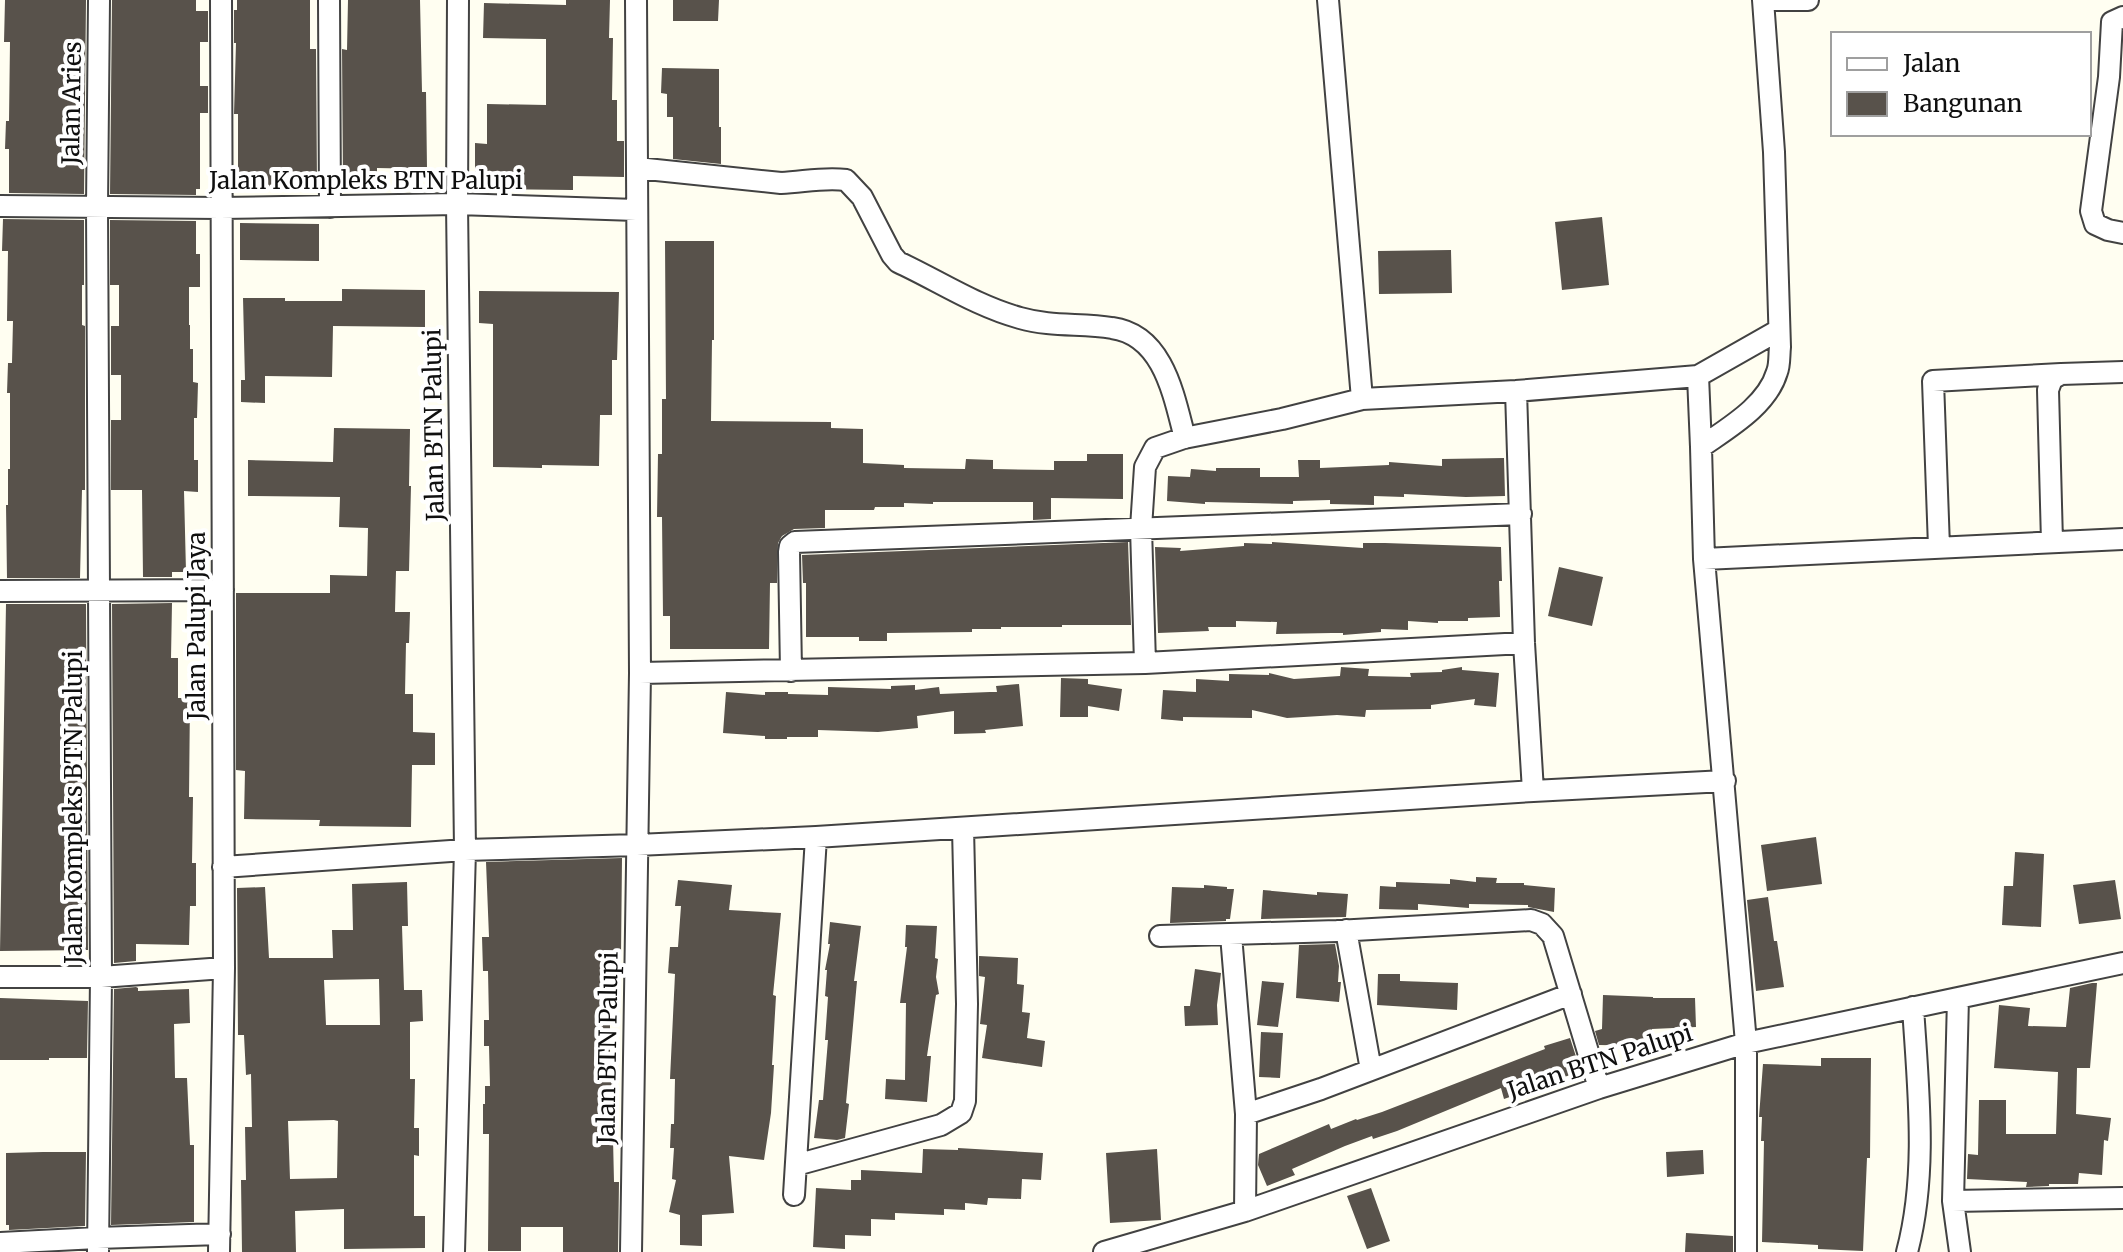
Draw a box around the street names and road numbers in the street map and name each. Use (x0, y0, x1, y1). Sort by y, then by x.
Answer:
street label: Jalan Aries (55, 41, 88, 166)
street label: Jalan Kompleks BTN Palupi (208, 165, 523, 196)
street label: Jalan BTN Palupi (416, 328, 451, 523)
street label: Jalan Palupi Jaya (181, 532, 212, 721)
street label: Jalan Kompleks BTN Palupi (58, 650, 89, 965)
street label: Jalan BTN Palupi (590, 951, 625, 1146)
street label: Jalan BTN Palupi (1502, 1017, 1696, 1106)

